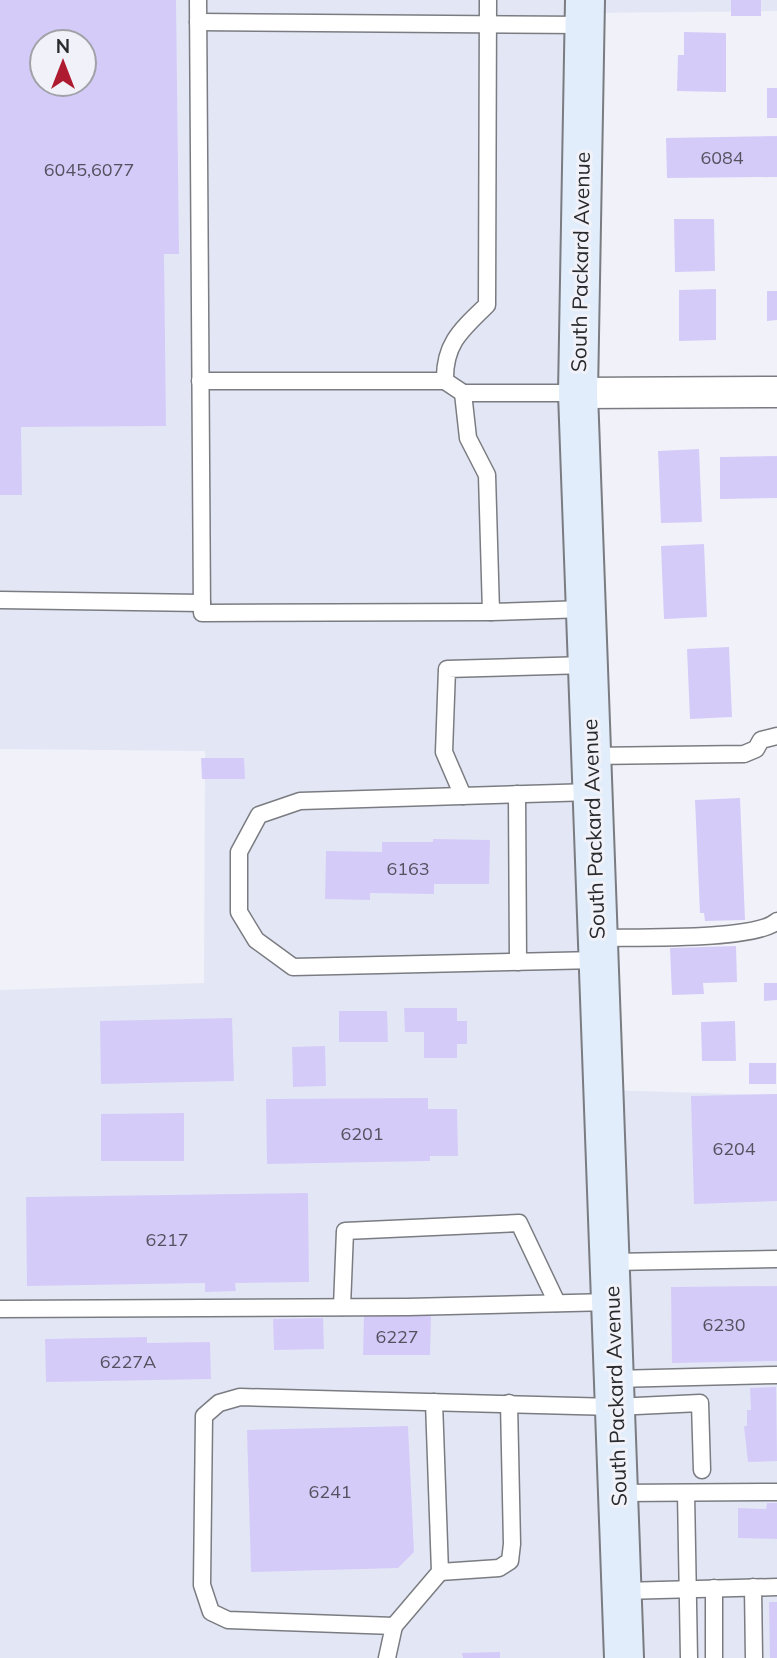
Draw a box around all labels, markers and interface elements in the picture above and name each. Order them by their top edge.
north arrow [28,28,98,98]
text: N [56,34,70,58]
house number: 6084 [700,146,744,169]
street label: South Packard Avenue [565,152,595,372]
house number: 6045,6077 [44,158,134,181]
street label: South Packard Avenue [576,718,610,940]
house number: 6163 [386,857,430,880]
house number: 6201 [340,1122,384,1145]
house number: 6204 [712,1137,756,1160]
house number: 6217 [145,1228,189,1251]
street label: South Packard Avenue [598,1285,632,1507]
house number: 6230 [702,1313,746,1336]
house number: 6227 [375,1325,419,1348]
house number: 6227A [100,1350,156,1373]
house number: 6241 [308,1480,352,1503]

